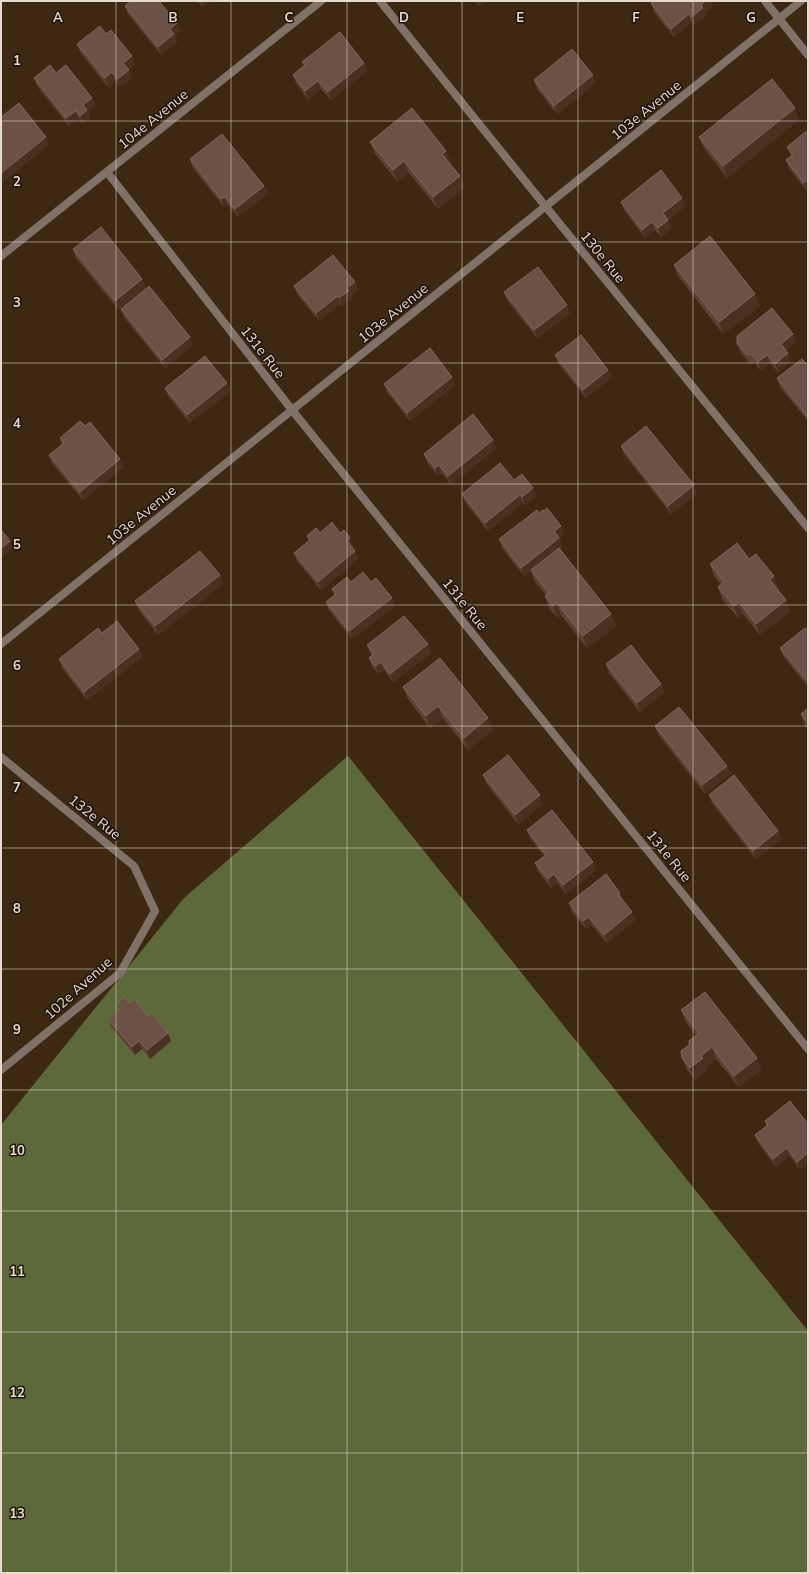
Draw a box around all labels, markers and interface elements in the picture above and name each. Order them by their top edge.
text: A [53,9,63,25]
text: B [169,9,178,25]
text: C [285,9,294,25]
text: D [399,9,409,25]
text: E [516,9,524,25]
text: F [632,9,640,25]
text: G [746,9,756,25]
text: 1 [13,52,21,68]
street label: 103e Avenue [607,76,685,144]
street label: 104e Avenue [114,85,192,153]
text: 2 [13,173,21,189]
street label: 130e Rue [577,227,629,287]
street label: 103e Avenue [354,279,432,347]
text: 3 [13,294,21,310]
street label: 131e Rue [237,322,289,382]
text: 4 [13,415,21,431]
street label: 103e Avenue [102,481,180,549]
text: 5 [13,536,21,552]
street label: 131e Rue [439,574,491,634]
text: 6 [13,657,21,673]
text: 7 [13,779,21,795]
street label: 132e Rue [65,791,125,843]
street label: 131e Rue [643,826,695,886]
text: 8 [13,900,21,916]
street label: 102e Avenue [40,953,116,1023]
text: 9 [13,1021,21,1037]
text: 10 [9,1142,25,1158]
text: 11 [9,1263,25,1279]
text: 12 [9,1384,25,1400]
text: 13 [9,1505,25,1521]

